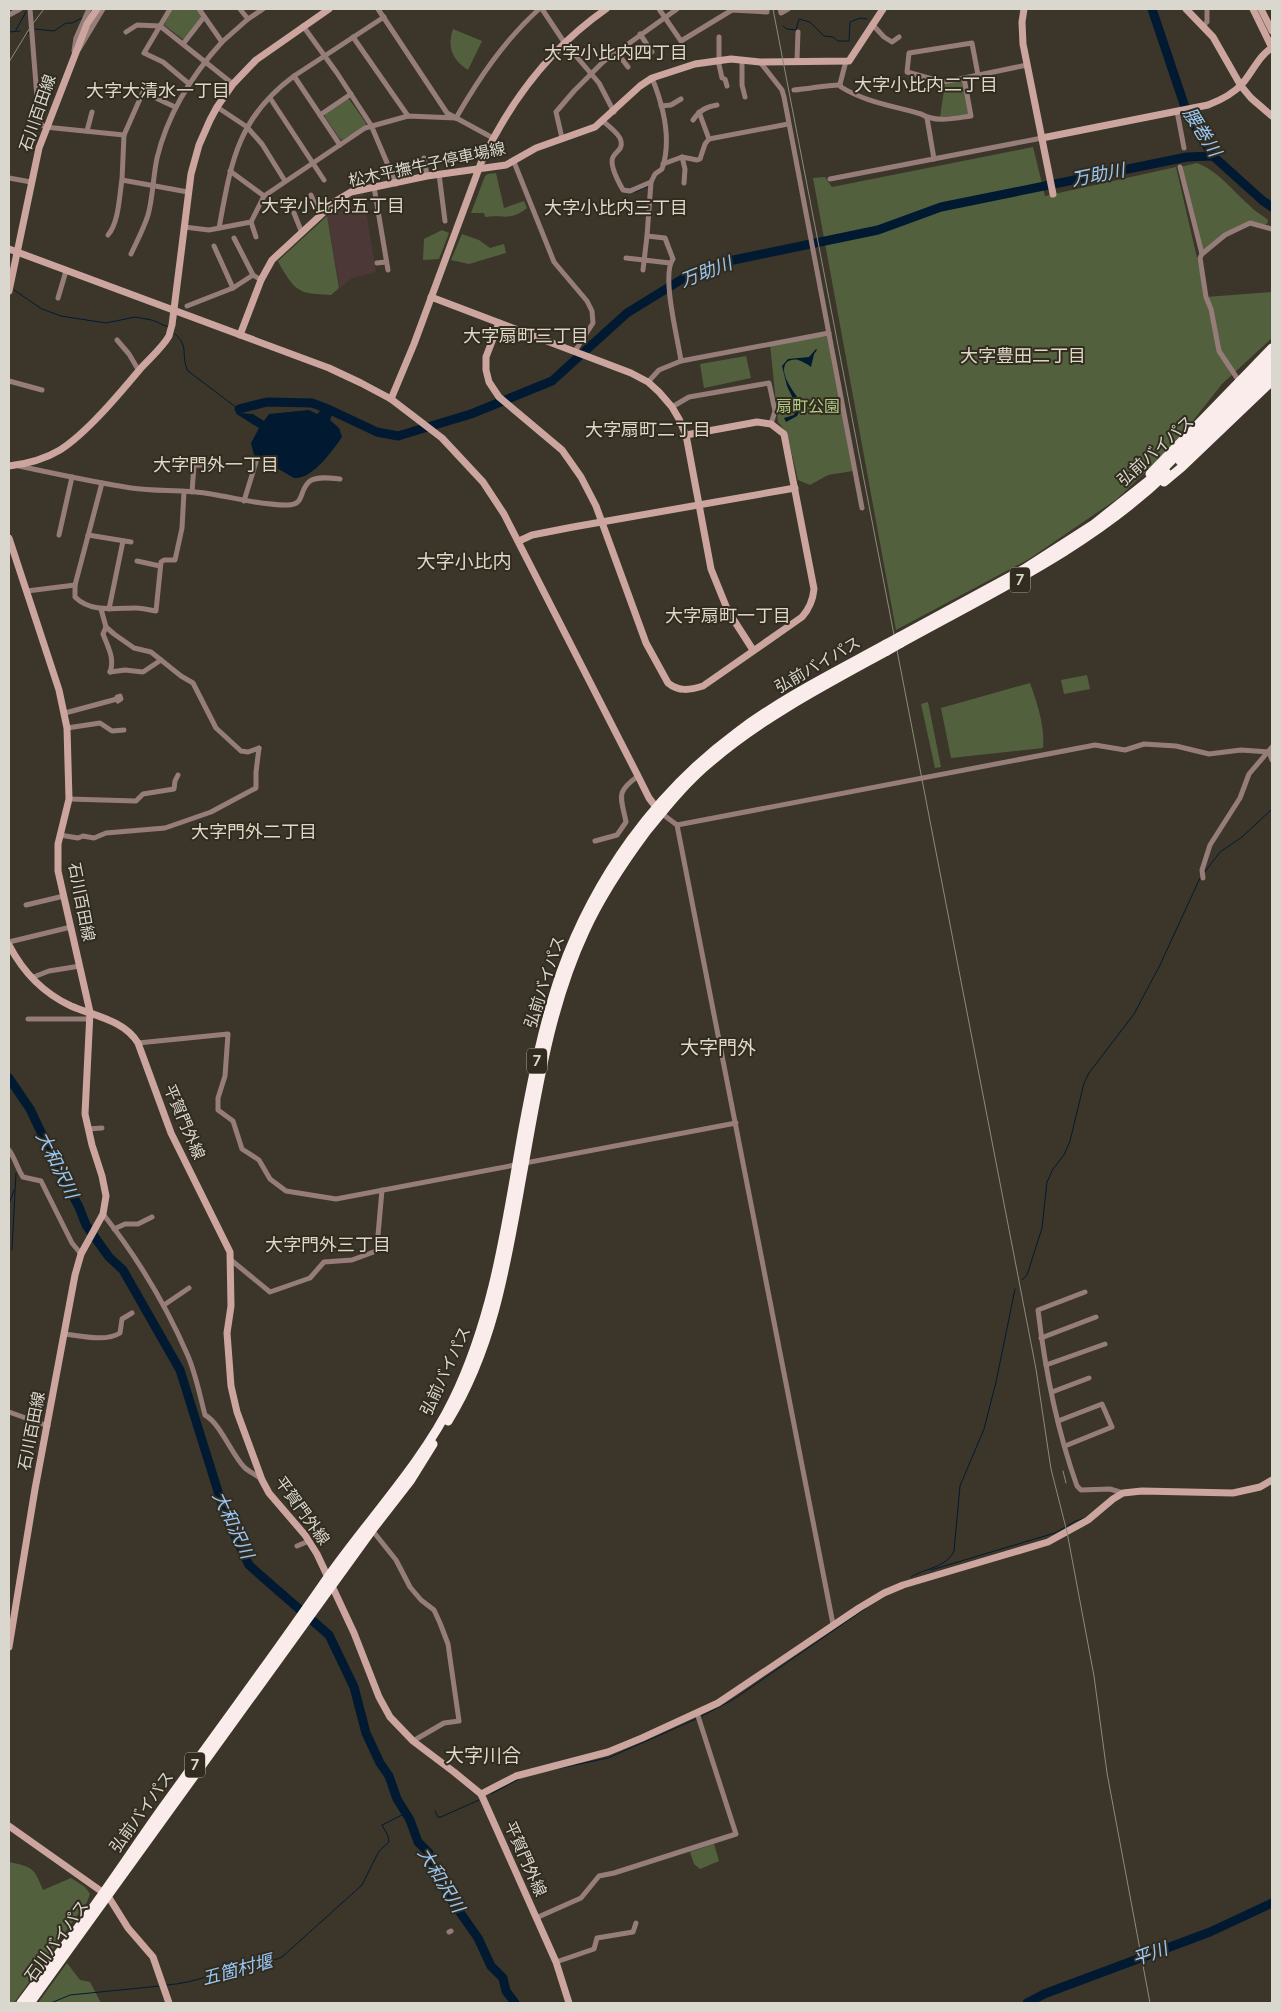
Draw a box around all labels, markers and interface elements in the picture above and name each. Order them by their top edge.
district label: 大字小比内四丁目 [544,41,688,65]
street label: 石川百田線 [15,72,61,154]
district label: 大字小比内二丁目 [854,73,998,97]
district label: 大字大清水一丁目 [86,79,230,103]
water label: 腰巻川 [1178,103,1228,163]
street label: 松木平撫牛子停車場線 [346,138,508,192]
water label: 万助川 [1069,158,1129,192]
district label: 大字小比内五丁目 [261,194,405,218]
district label: 大字小比内三丁目 [544,196,688,220]
water label: 万助川 [676,250,737,293]
district label: 大字扇町三丁目 [463,324,589,348]
district label: 大字豊田二丁目 [960,344,1086,368]
park label: 扇町公園 [776,396,840,418]
street label: 弘前バイパス [1113,411,1199,491]
district label: 大字扇町二丁目 [585,418,711,442]
district label: 大字門外一丁目 [153,453,279,477]
district label: 大字小比内 [416,549,512,575]
road number: 7 [1010,568,1030,592]
district label: 大字扇町一丁目 [665,604,791,628]
street label: 弘前バイパス [771,632,865,698]
district label: 大字門外二丁目 [191,820,317,844]
street label: 石川百田線 [63,861,99,943]
street label: 弘前バイパス [520,933,570,1031]
district label: 大字門外 [680,1035,756,1061]
road number: 7 [527,1048,547,1074]
street label: 平賀門外線 [158,1081,210,1163]
water label: 大和沢川 [30,1127,84,1204]
district label: 大字門外三丁目 [265,1233,391,1257]
street label: 弘前バイパス [416,1323,476,1419]
street label: 石川百田線 [14,1390,50,1472]
street label: 平賀門外線 [270,1472,334,1550]
water label: 大和沢川 [207,1487,260,1565]
district label: 大字川合 [445,1743,521,1769]
road number: 7 [185,1752,205,1778]
street label: 弘前バイパス [105,1767,179,1857]
street label: 平賀門外線 [499,1818,551,1900]
water label: 大和沢川 [412,1843,471,1919]
street label: 石川バイパス [20,1896,94,1986]
water label: 平川 [1129,1936,1173,1971]
water label: 五箇村堰 [199,1948,278,1991]

